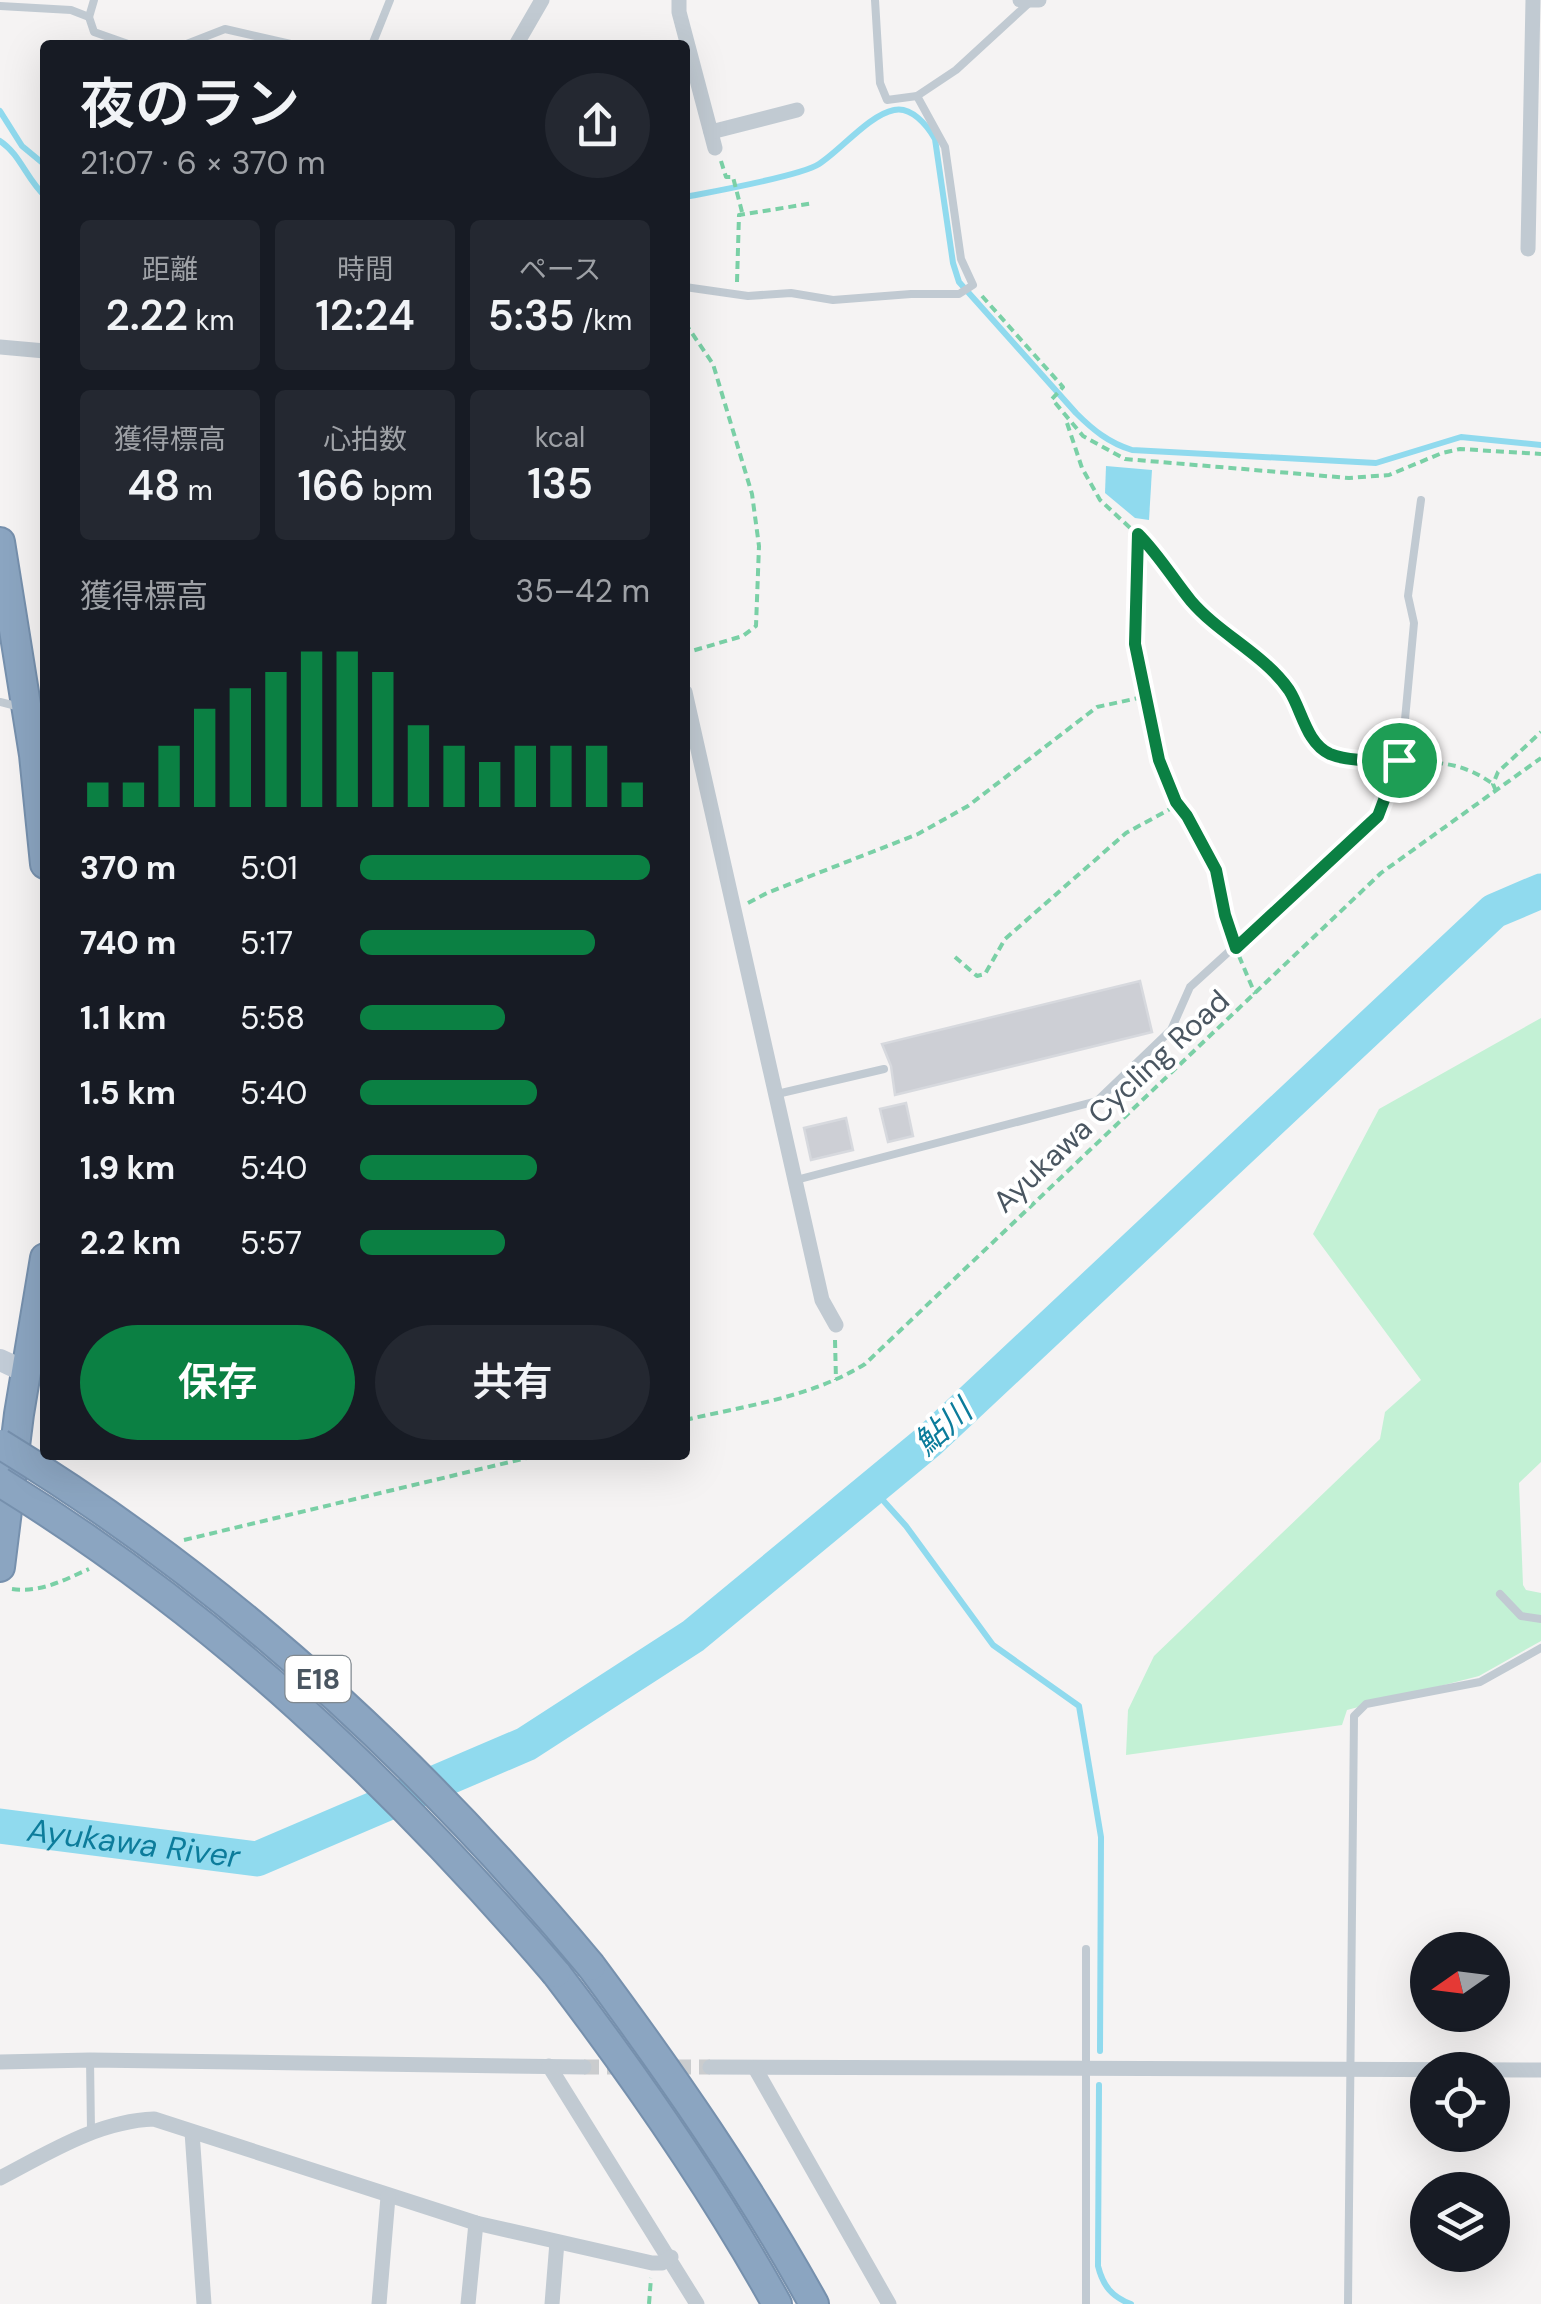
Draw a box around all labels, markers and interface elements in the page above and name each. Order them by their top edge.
text: 夜のラン [80,68,300,140]
button: share [545,73,650,178]
text: 21:07 · 6 × 370 m [80,142,325,184]
text: 距離 [142,251,198,288]
text: 時間 [337,251,393,288]
text: ペース [519,251,601,288]
text: 2.22 [105,288,188,343]
text: 12:24 [315,288,415,343]
text: 5:35 [488,288,575,343]
text: km [188,302,235,339]
text: /km [575,302,632,339]
text: kcal [535,419,585,456]
text: 獲得標高 [114,421,226,458]
text: 心拍数 [323,421,407,458]
text: 135 [527,456,593,511]
text: 48 [127,458,180,513]
text: 166 [297,458,365,513]
text: m [180,472,213,509]
text: bpm [365,472,433,509]
text: 35–42 m [515,570,650,612]
text: 獲得標高 [80,575,208,617]
pin [1357,718,1442,803]
icon: arrive [1372,733,1427,788]
text: 370 m [80,847,176,889]
text: 5:01 [240,847,298,889]
text: 740 m [80,922,176,964]
text: 5:17 [240,922,293,964]
street label: Ayukawa Cycling Road [985,981,1237,1221]
text: 1.1 km [80,997,166,1039]
text: 5:58 [240,997,305,1039]
text: 1.5 km [80,1072,176,1114]
text: 5:40 [240,1072,307,1114]
text: 1.9 km [80,1147,175,1189]
text: 5:40 [240,1147,307,1189]
text: 2.2 km [80,1222,181,1264]
text: 5:57 [240,1222,302,1264]
button: 保存 [80,1325,355,1440]
button: 共有 [375,1325,650,1440]
water label: 鮎川 [905,1388,983,1464]
road number: E18 [286,1656,350,1702]
water label: Ayukawa River [24,1809,244,1878]
north arrow [1410,1932,1510,2032]
map controls [1410,1932,1510,2272]
button: locate [1410,2052,1510,2152]
button: layers [1410,2172,1510,2272]

